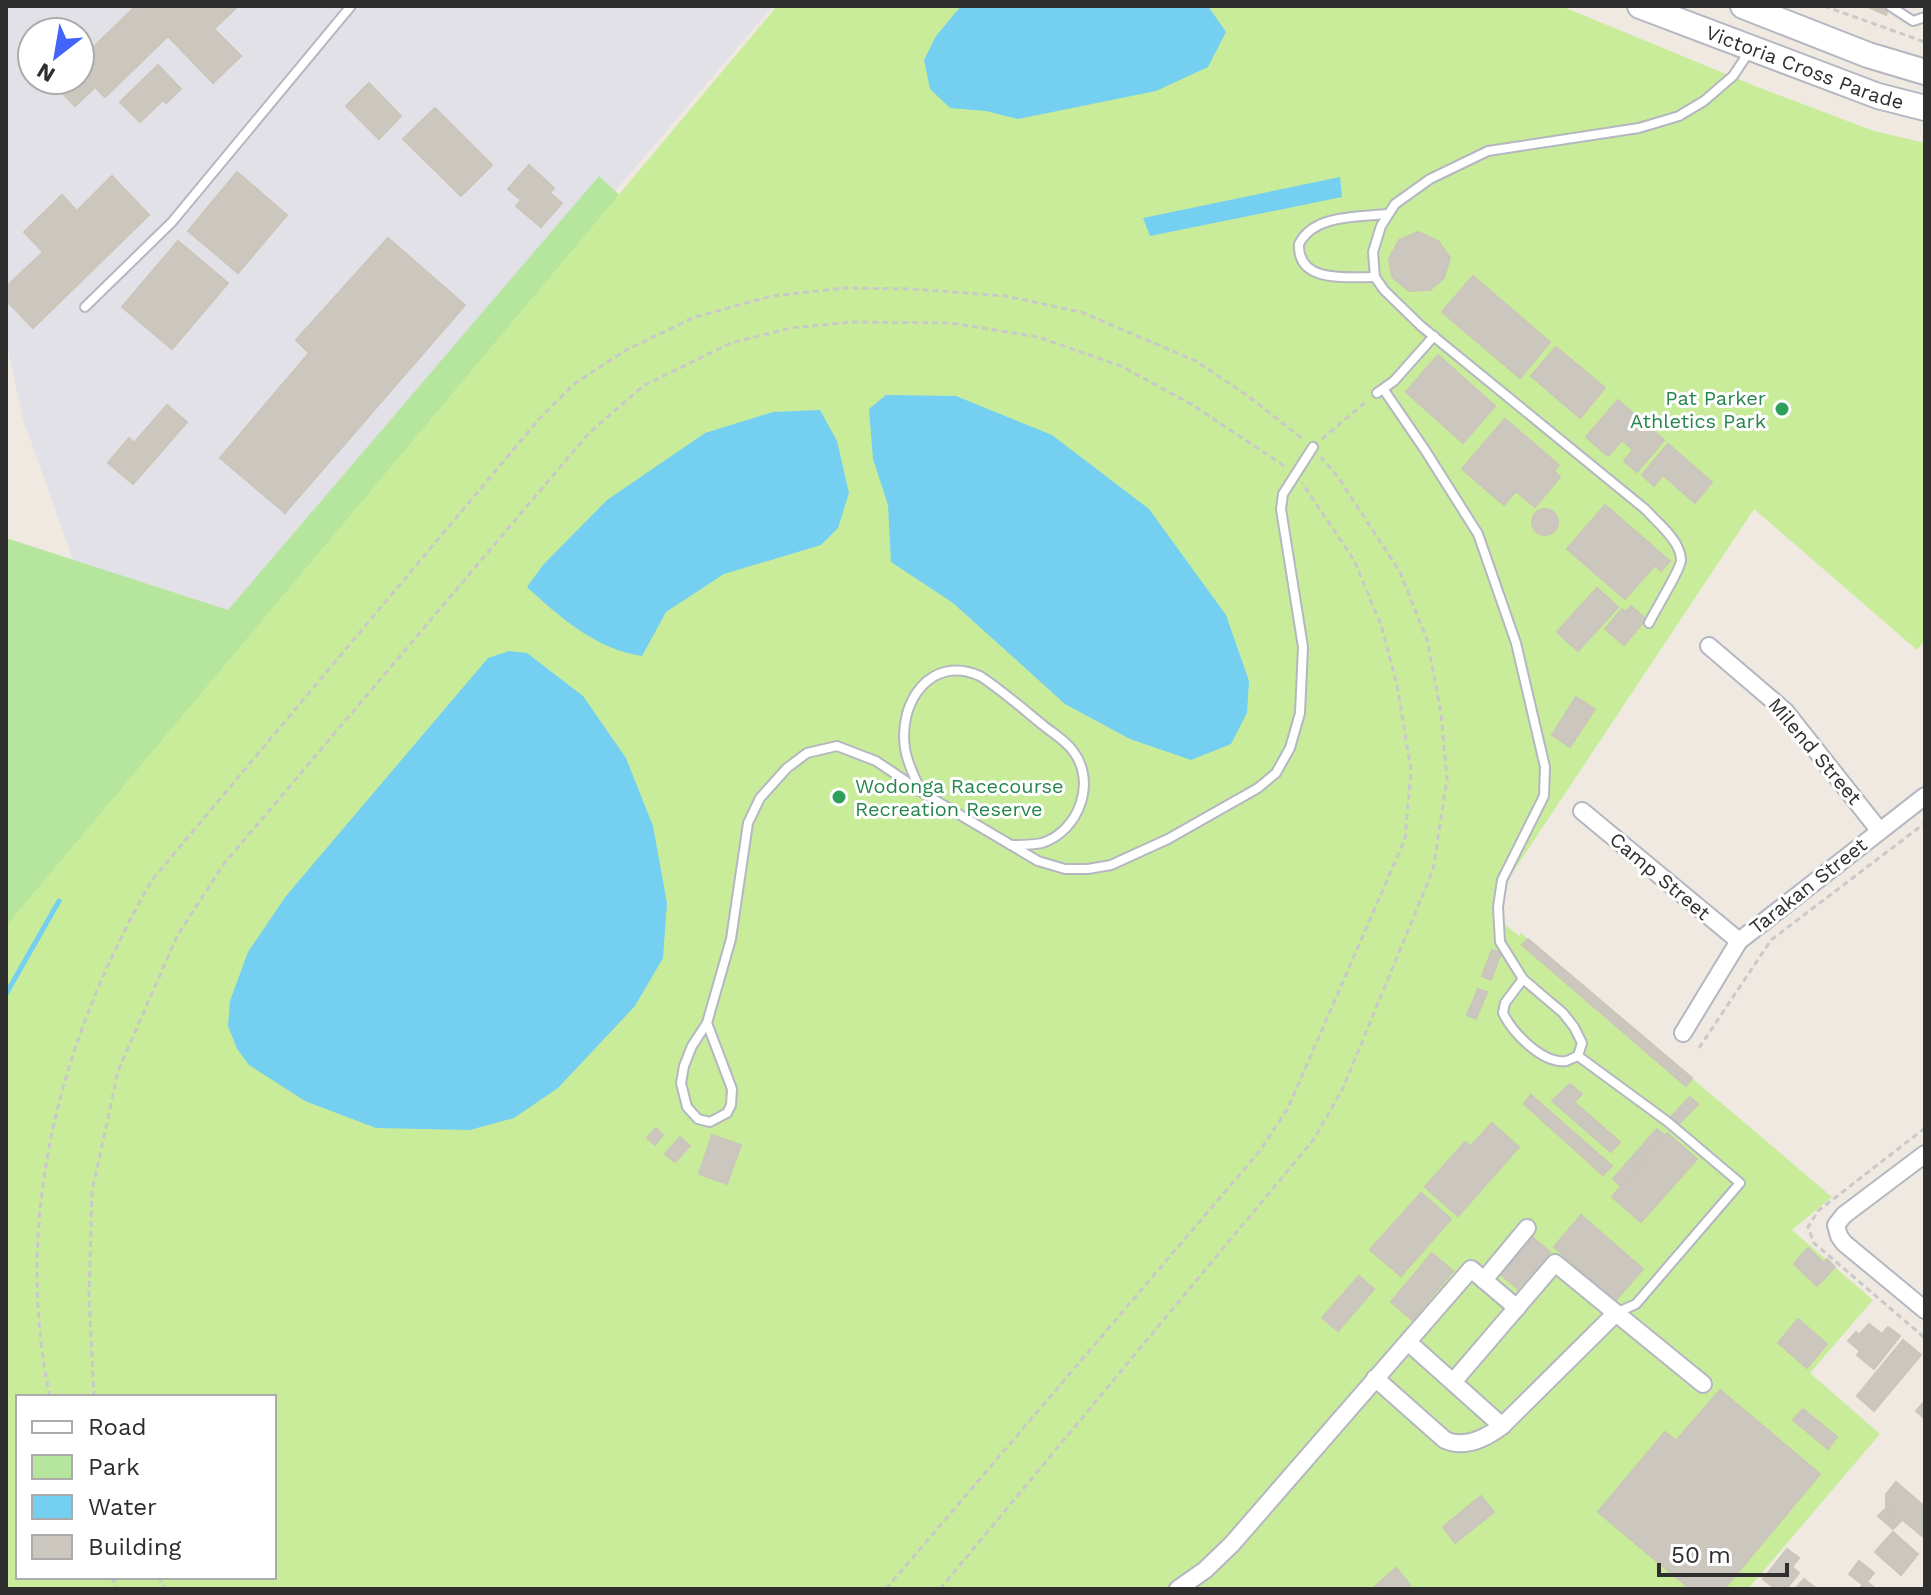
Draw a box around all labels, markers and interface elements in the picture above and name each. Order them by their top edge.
north arrow [16,16,96,96]
street label: Victoria Cross Parade [1702,20,1906,114]
text: N [33,58,59,88]
place label: Pat Parker Athletics Park [1630,386,1766,433]
marker: Pat Parker Athletics Park [1773,400,1791,418]
street label: Milend Street [1763,693,1867,810]
place label: Wodonga Racecourse Recreation Reserve [855,774,1064,821]
marker: Wodonga Racecourse Recreation Reserve [830,788,848,806]
street label: Camp Street [1605,827,1716,925]
street label: Tarakan Street [1744,832,1872,939]
legend [16,1395,276,1579]
text: Road [88,1413,147,1441]
text: Park [88,1453,140,1481]
text: Water [88,1493,157,1521]
scale bar [1659,1527,1787,1577]
text: Building [88,1533,181,1561]
text: 50 m [1671,1541,1731,1569]

